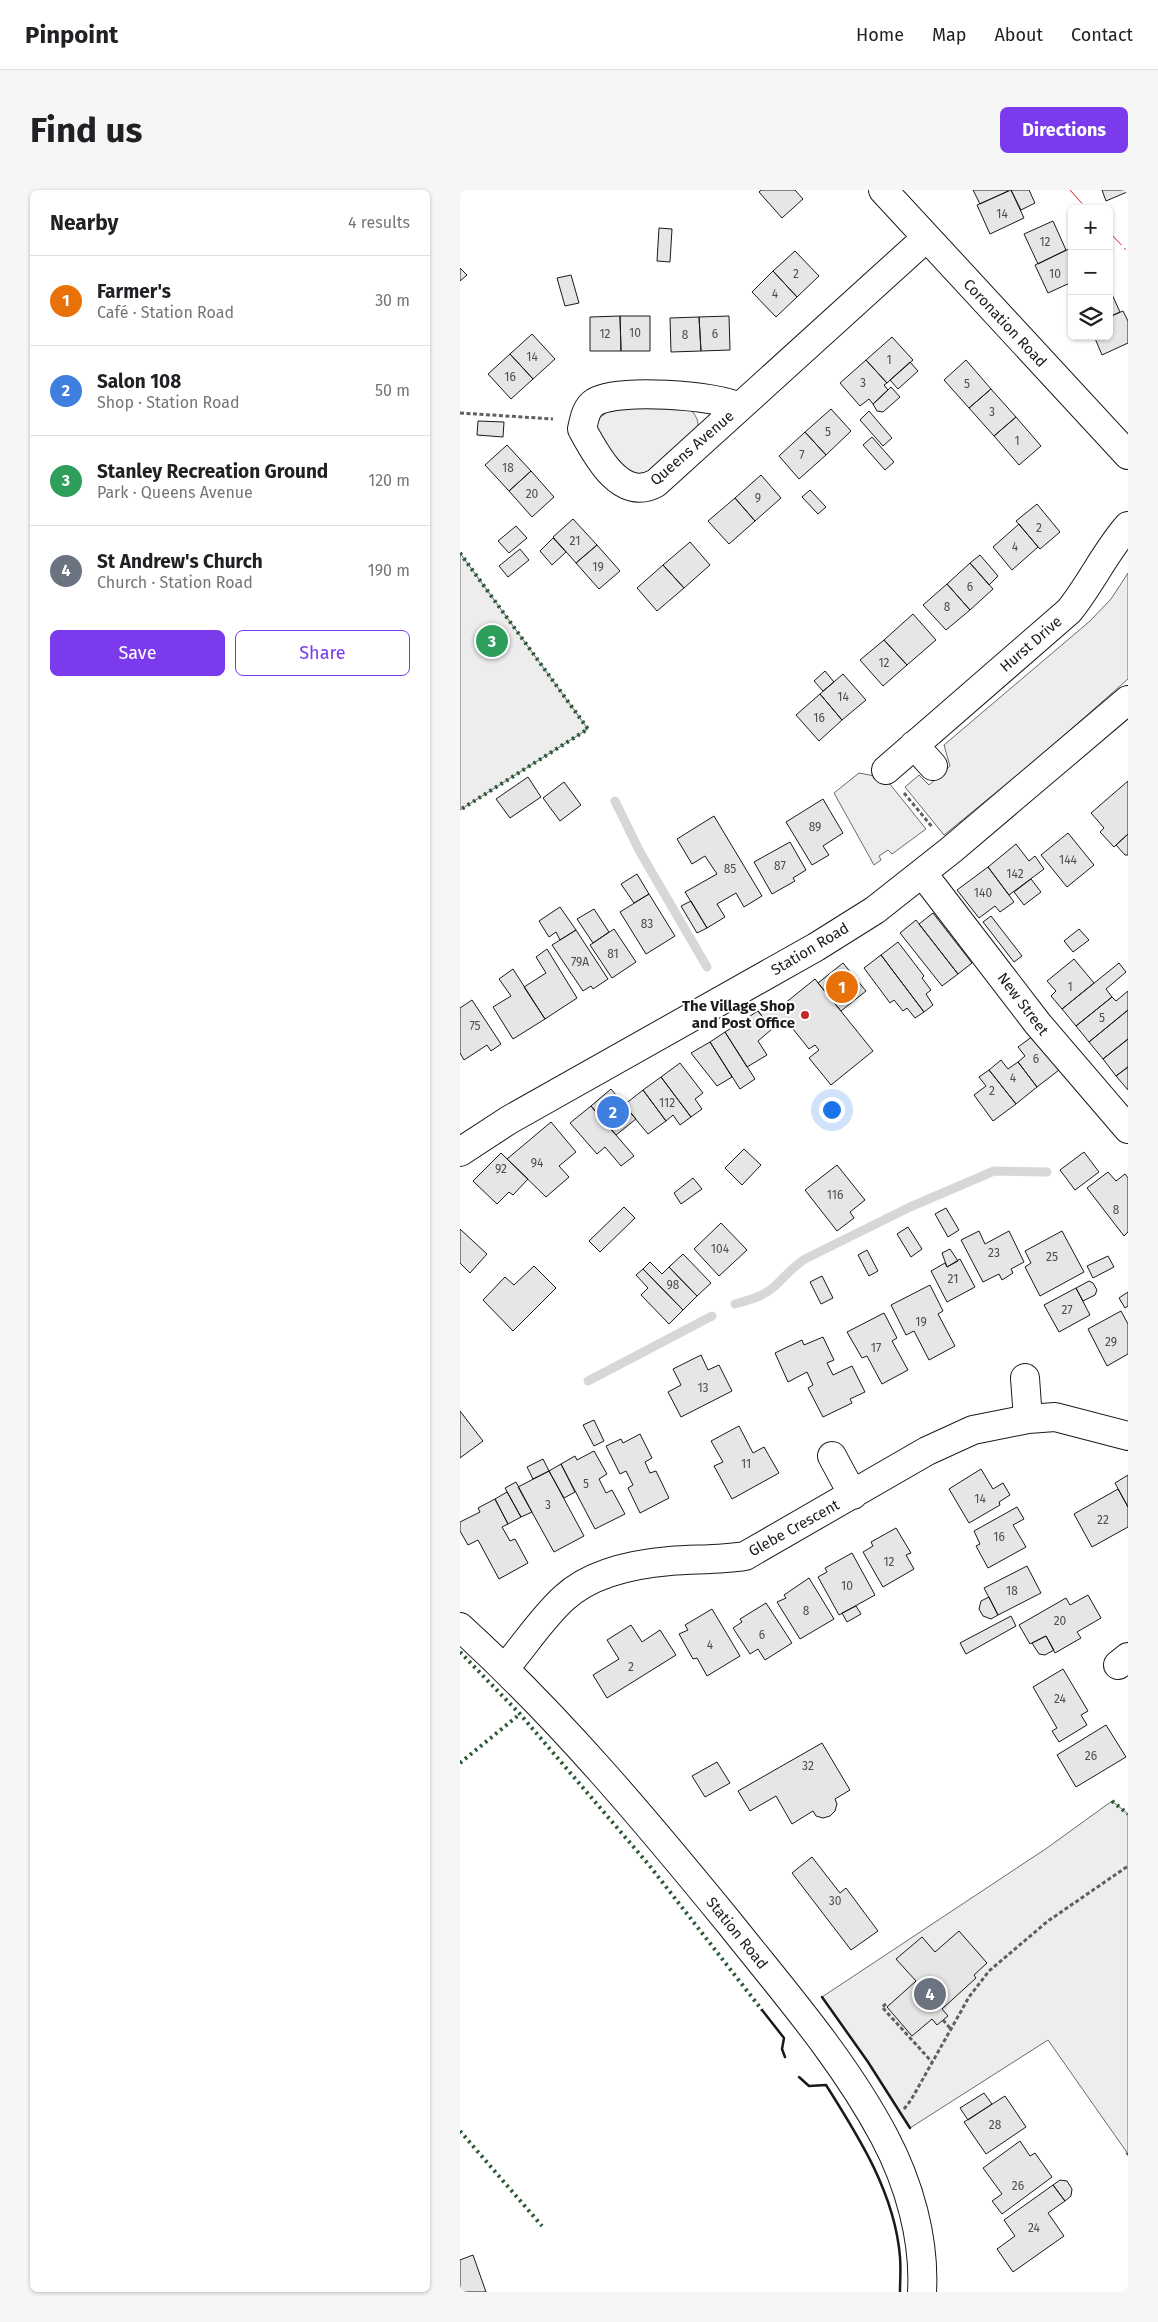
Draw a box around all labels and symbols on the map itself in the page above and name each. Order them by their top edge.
house number: 14 [996,207,1008,221]
house number: 12 [1039,235,1051,249]
house number: 2 [793,267,799,281]
house number: 10 [1049,267,1061,281]
street label: Coronation Road [960,275,1050,371]
house number: 4 [772,287,779,301]
house number: 10 [629,326,641,340]
house number: 12 [599,327,611,341]
house number: 6 [712,327,718,341]
house number: 8 [682,328,689,342]
house number: 14 [526,350,538,364]
house number: 1 [886,353,892,367]
house number: 16 [504,370,516,384]
house number: 3 [860,376,866,390]
house number: 5 [964,377,970,391]
house number: 3 [989,405,995,419]
street label: Queens Avenue [646,407,738,489]
house number: 5 [825,425,831,439]
house number: 1 [1014,434,1020,448]
house number: 7 [799,448,805,462]
house number: 18 [502,461,514,475]
house number: 20 [526,487,539,501]
house number: 9 [755,491,761,505]
house number: 2 [1036,521,1042,535]
house number: 21 [570,534,580,548]
house number: 4 [1012,540,1019,554]
house number: 19 [592,560,604,574]
house number: 6 [967,580,973,594]
house number: 8 [944,600,951,614]
street label: Hurst Drive [996,612,1066,676]
pin: 3 [476,622,508,660]
house number: 12 [878,656,890,670]
house number: 14 [837,690,849,704]
house number: 16 [813,711,825,725]
house number: 89 [809,820,821,834]
house number: 144 [1059,853,1078,867]
house number: 87 [774,859,786,873]
house number: 85 [724,862,736,876]
house number: 142 [1006,867,1024,881]
house number: 140 [974,886,992,900]
house number: 83 [641,917,653,931]
street label: Station Road [768,919,852,979]
house number: 81 [607,947,619,961]
house number: 79A [571,955,589,969]
pin: 1 [826,968,858,1006]
street label: New Street [994,969,1053,1039]
house number: 1 [1067,980,1073,994]
place label: The Village Shop and Post Office [682,997,795,1032]
marker: The Village Shop and Post Office [799,1009,811,1021]
house number: 5 [1099,1011,1105,1025]
house number: 75 [469,1019,481,1033]
house number: 6 [1033,1052,1039,1066]
house number: 4 [1010,1071,1017,1085]
house number: 2 [989,1084,995,1098]
pin: 2 [597,1093,629,1131]
house number: 112 [659,1096,675,1110]
your location [819,1097,845,1123]
house number: 94 [531,1156,544,1170]
house number: 92 [495,1162,507,1176]
house number: 116 [827,1188,843,1202]
house number: 8 [1113,1203,1120,1217]
house number: 104 [711,1242,730,1256]
house number: 23 [988,1246,1000,1260]
house number: 25 [1046,1250,1058,1264]
house number: 21 [948,1272,958,1286]
house number: 98 [667,1278,680,1292]
house number: 27 [1061,1303,1073,1317]
house number: 19 [915,1315,927,1329]
house number: 29 [1105,1335,1117,1349]
house number: 17 [871,1341,881,1355]
house number: 13 [697,1381,709,1395]
house number: 11 [741,1457,751,1471]
house number: 5 [583,1477,589,1491]
house number: 14 [974,1492,986,1506]
street label: Glebe Crescent [745,1495,843,1560]
house number: 3 [545,1498,551,1512]
house number: 22 [1097,1513,1109,1527]
house number: 16 [993,1530,1005,1544]
house number: 12 [883,1555,895,1569]
house number: 10 [841,1579,853,1593]
house number: 18 [1006,1584,1018,1598]
house number: 8 [803,1604,810,1618]
house number: 20 [1054,1614,1067,1628]
house number: 6 [759,1628,765,1642]
house number: 4 [707,1638,714,1652]
house number: 2 [628,1660,634,1674]
house number: 24 [1054,1692,1067,1706]
house number: 26 [1085,1749,1097,1763]
house number: 32 [802,1759,814,1773]
street label: Station Road [703,1893,771,1973]
house number: 30 [829,1894,842,1908]
pin: 4 [914,1975,946,2013]
house number: 28 [989,2118,1002,2132]
house number: 26 [1012,2179,1024,2193]
house number: 24 [1028,2221,1041,2235]

